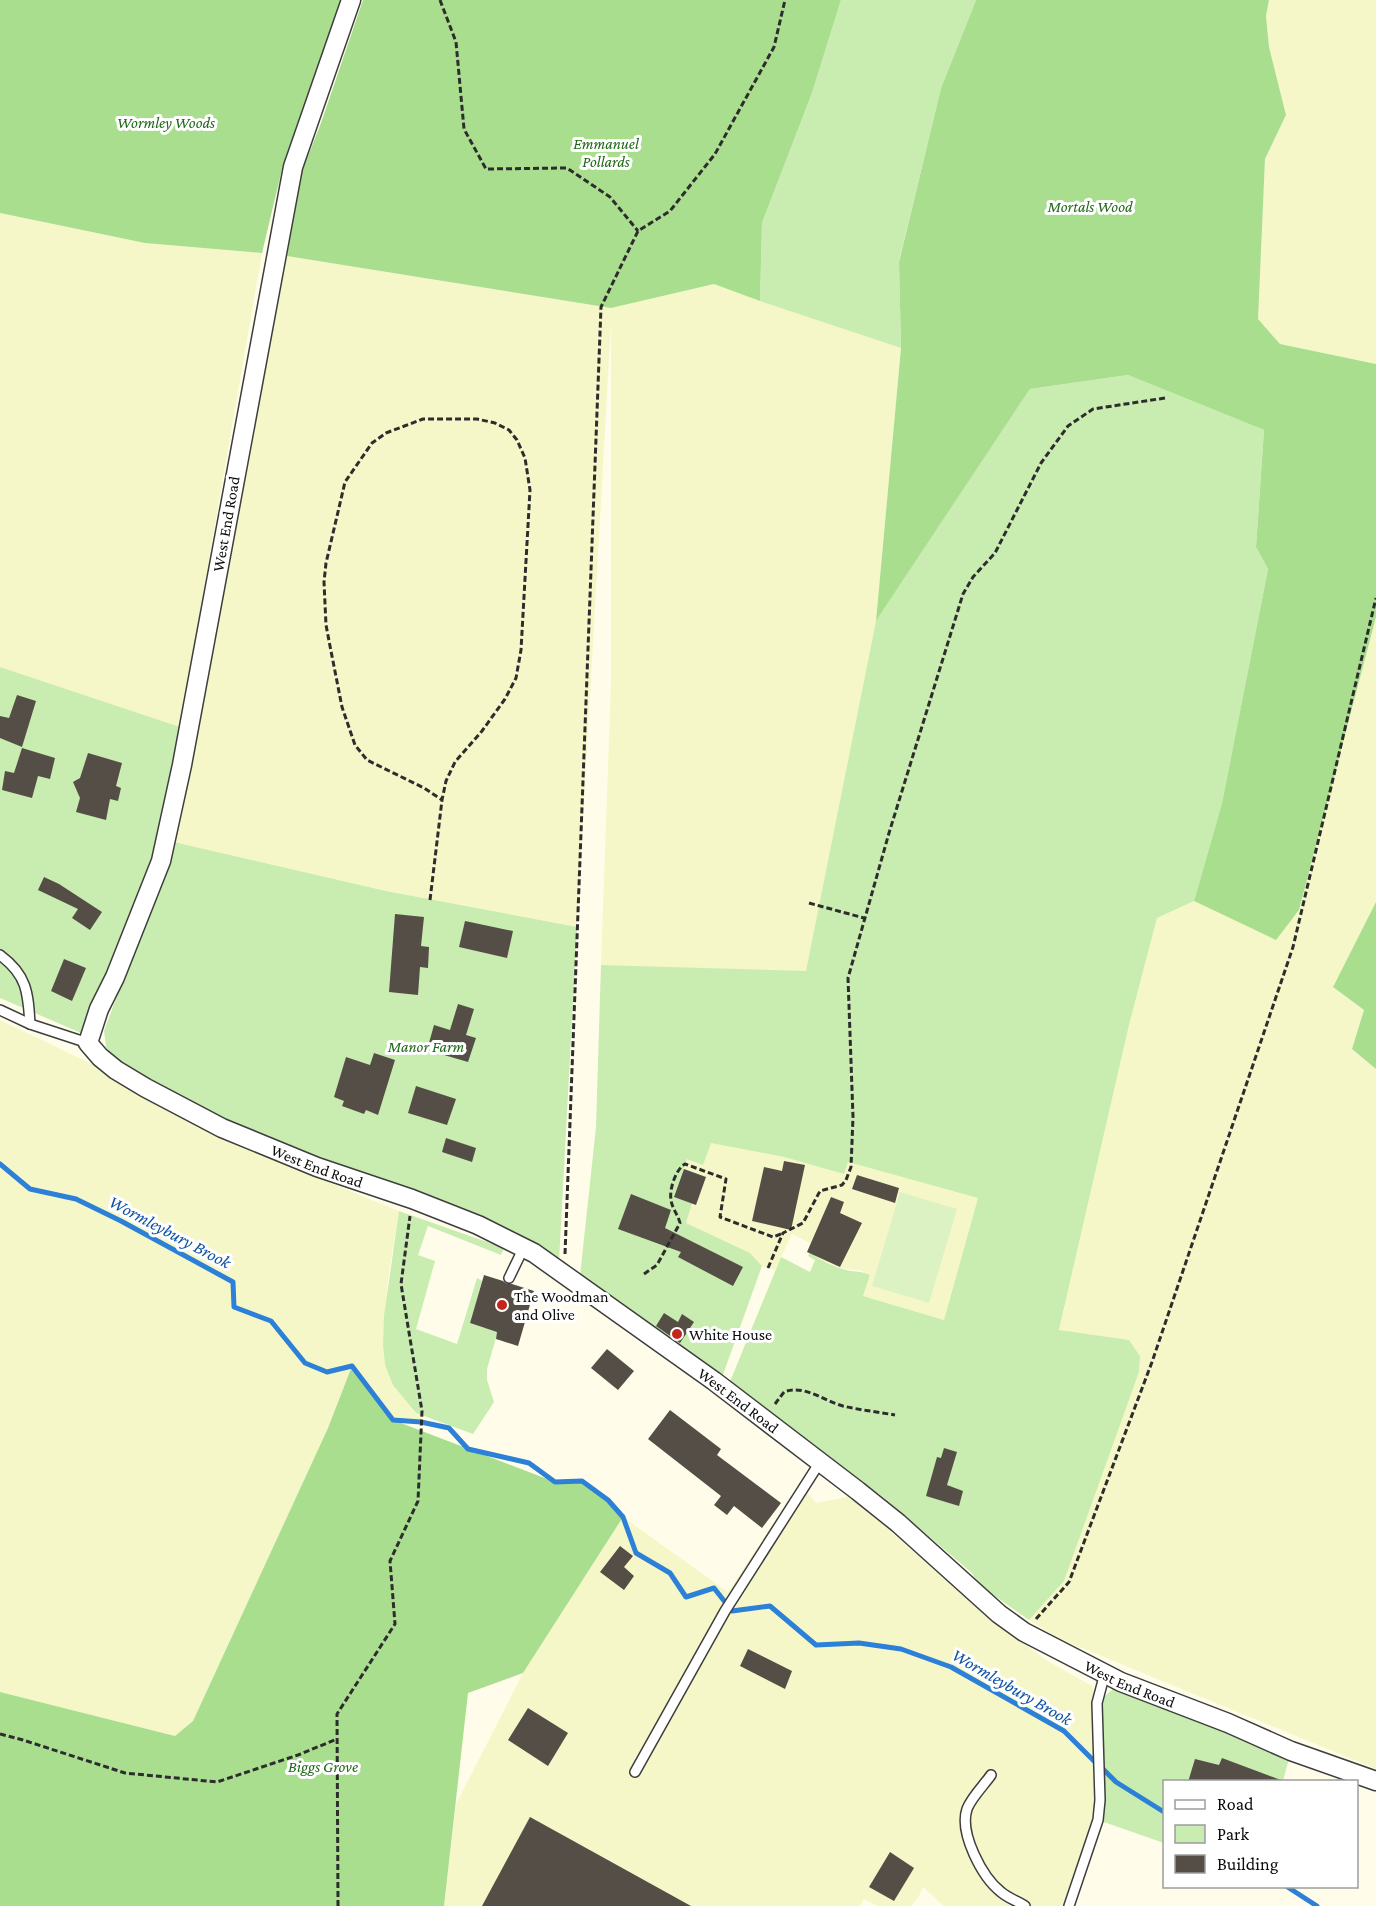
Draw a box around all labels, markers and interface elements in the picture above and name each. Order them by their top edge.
park label: Wormley Woods [117,114,215,132]
park label: Emmanuel Pollards [573,135,640,170]
park label: Mortals Wood [1047,198,1133,215]
street label: West End Road [209,474,243,573]
park label: Manor Farm [387,1038,465,1055]
street label: West End Road [269,1141,366,1191]
water label: Wormleybury Brook [106,1191,235,1273]
place label: The Woodman and Olive [514,1288,609,1323]
marker: The Woodman and Olive [495,1298,509,1312]
place label: White House [689,1326,772,1343]
marker: White House [670,1327,684,1341]
street label: West End Road [695,1364,783,1436]
water label: Wormleybury Brook [948,1645,1077,1730]
street label: West End Road [1082,1656,1178,1711]
park label: Biggs Grove [288,1758,358,1776]
legend [1163,1780,1358,1888]
text: Road [1217,1794,1254,1814]
text: Park [1217,1824,1249,1844]
text: Building [1217,1854,1279,1874]

